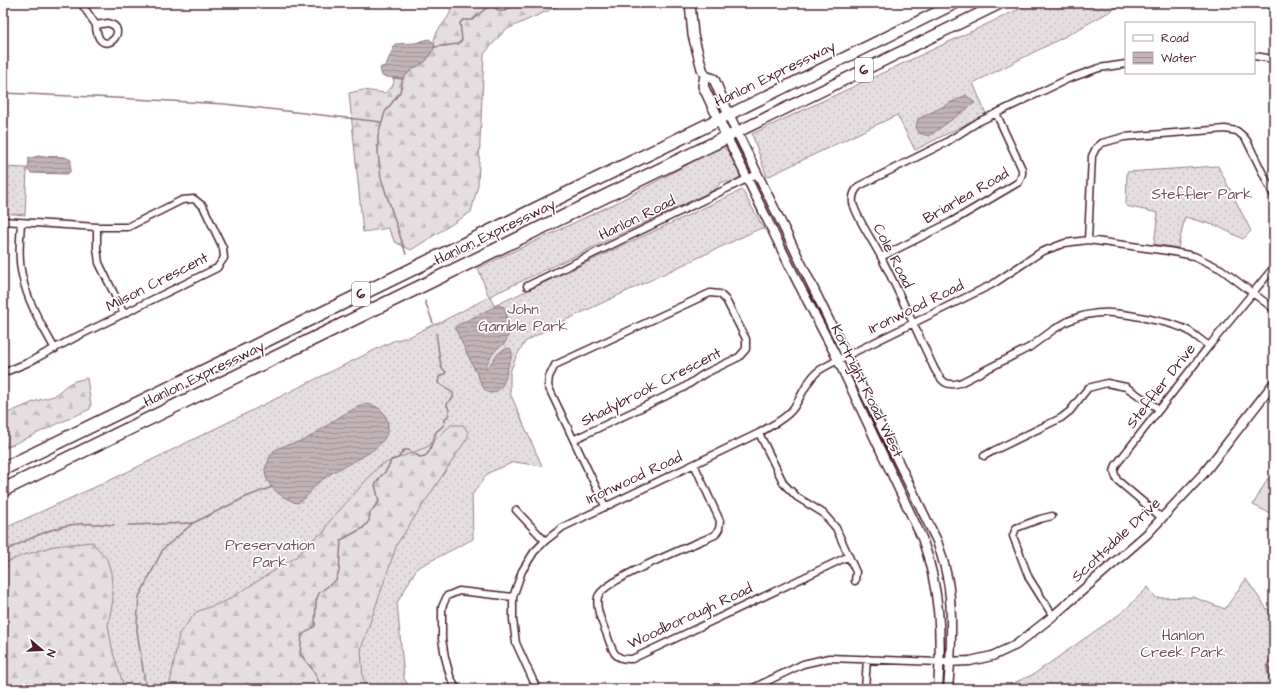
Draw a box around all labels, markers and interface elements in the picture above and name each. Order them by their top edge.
legend [1125,22,1255,74]
text: Road [1161,30,1189,47]
street label: Hanlon Expressway [711,36,839,113]
text: Water [1161,50,1197,67]
road number: 6 [855,58,873,82]
street label: Briarlea Road [919,163,1013,229]
park label: Steffler Park [1151,184,1253,205]
street label: Hanlon Road [595,190,679,246]
street label: Hanlon Expressway [431,194,559,271]
street label: Cole Road [868,220,918,292]
street label: Milson Crescent [102,247,212,317]
street label: Ironwood Road [865,275,967,339]
road number: 6 [352,282,370,306]
park label: John Gamble Park [478,299,568,337]
street label: Kortright Road West [825,321,908,462]
street label: Hanlon Expressway [140,336,268,413]
street label: Steffler Drive [1121,339,1201,433]
street label: Shadybrook Crescent [577,342,725,432]
street label: Ironwood Road [583,446,686,509]
street label: Scottsdale Drive [1067,493,1165,587]
park label: Preservation Park [225,535,315,573]
street label: Woodborough Road [624,578,757,655]
park label: Hanlon Creek Park [1140,625,1226,663]
north arrow [22,630,62,670]
text: N [43,647,59,659]

